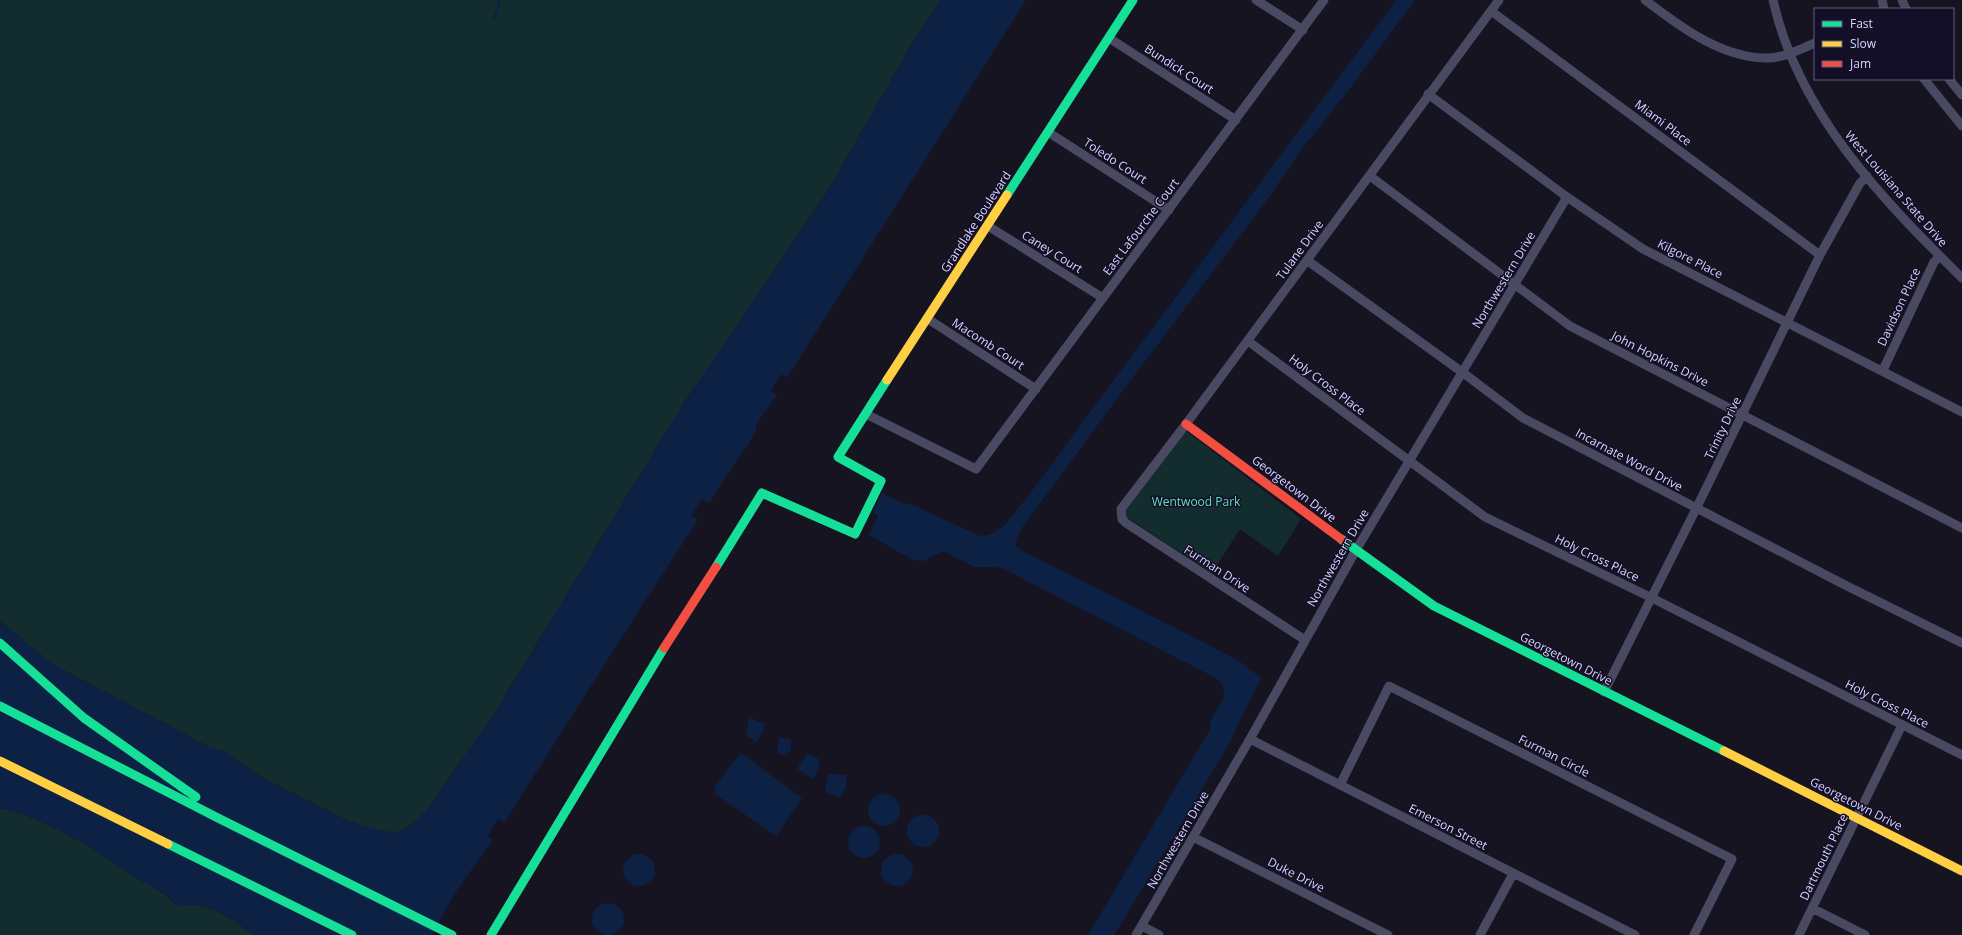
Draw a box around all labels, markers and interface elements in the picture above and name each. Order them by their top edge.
legend [1814,8,1954,80]
text: Fast [1850,15,1873,32]
text: Slow [1850,35,1877,52]
street label: Bundick Court [1141,40,1217,97]
text: Jam [1849,55,1871,72]
street label: Miami Place [1631,96,1695,150]
street label: West Louisiana State Drive [1841,127,1952,250]
street label: Toledo Court [1080,134,1150,187]
street label: Grandlake Boulevard [936,168,1015,276]
street label: East Lafourche Court [1099,175,1183,279]
street label: Tulane Drive [1272,216,1327,283]
street label: Caney Court [1019,226,1086,277]
street label: Northwestern Drive [1468,228,1539,331]
street label: Kilgore Place [1655,235,1726,282]
street label: Davidson Place [1873,265,1924,349]
street label: Macomb Court [949,314,1028,373]
street label: John Hopkins Drive [1608,326,1712,390]
street label: Holy Cross Place [1285,350,1369,419]
street label: Trinity Drive [1700,393,1745,462]
street label: Incarnate Word Drive [1573,424,1686,495]
street label: Georgetown Drive [1249,451,1340,526]
park label: Wentwood Park [1152,493,1241,510]
street label: Northwestern Drive [1303,506,1373,610]
street label: Holy Cross Place [1552,530,1642,585]
street label: Furman Drive [1181,541,1254,597]
street label: Georgetown Drive [1517,628,1616,689]
street label: Holy Cross Place [1842,675,1932,732]
street label: Furman Circle [1516,730,1593,781]
street label: Georgetown Drive [1807,773,1906,834]
street label: Northwestern Drive [1143,788,1213,892]
street label: Emerson Street [1406,799,1491,854]
street label: Dartmouth Place [1795,810,1852,903]
street label: Duke Drive [1265,853,1328,896]

